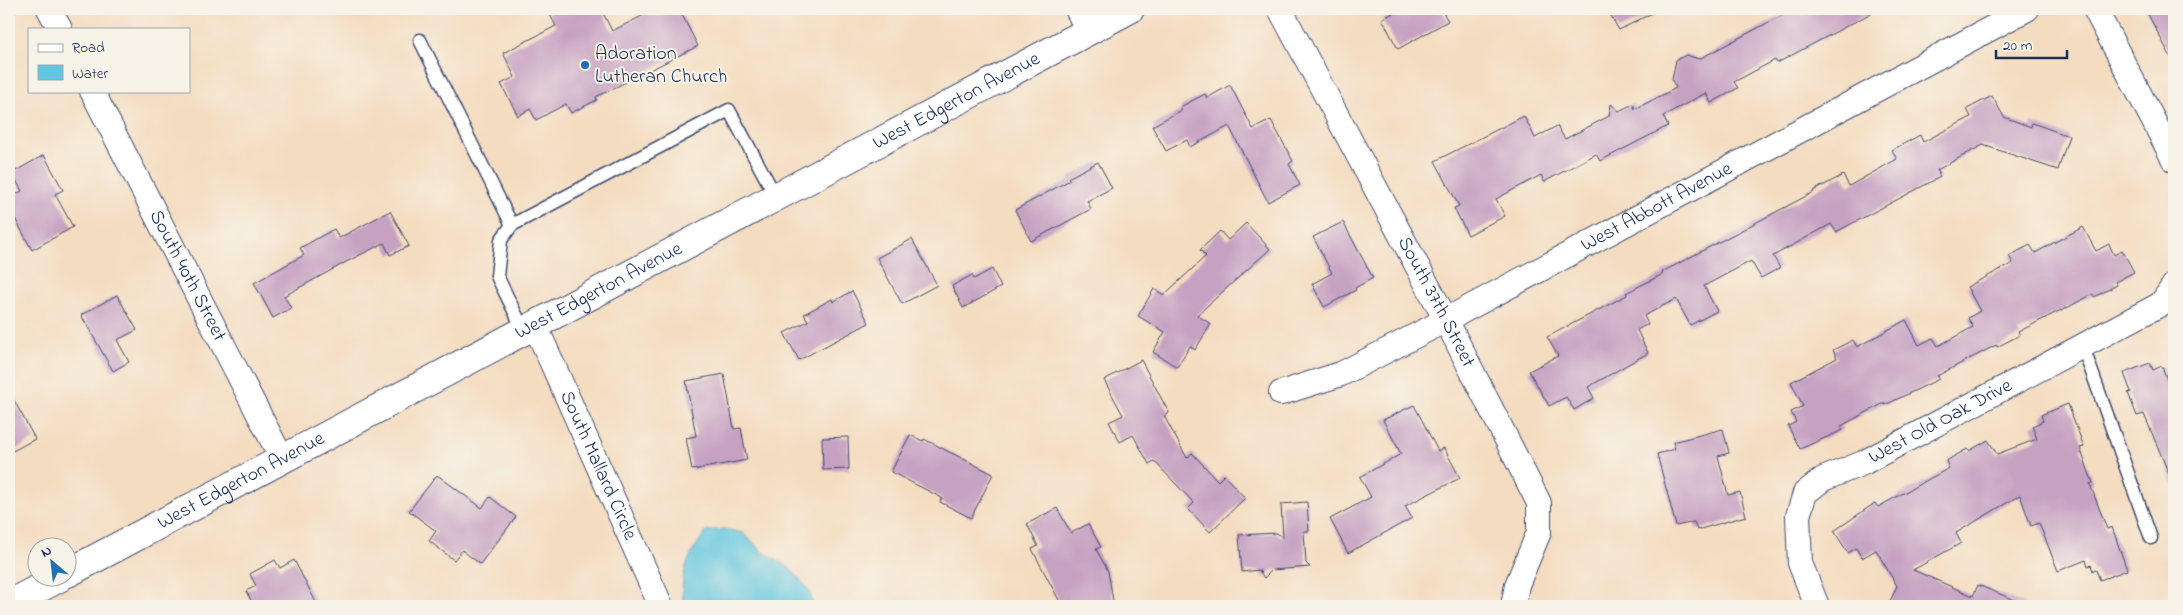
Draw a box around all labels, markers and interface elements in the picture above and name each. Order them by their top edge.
legend [28,28,190,92]
scale bar [1996,28,2067,60]
text: 20 m [2003,35,2033,57]
text: Road [72,37,105,59]
place label: Adoration Lutheran Church [595,40,727,92]
street label: West Edgerton Avenue [868,45,1045,158]
marker: Adoration Lutheran Church [579,59,591,71]
text: Water [72,63,108,85]
street label: West Abbott Avenue [1576,155,1738,260]
street label: South 40th Street [141,205,234,347]
street label: South 37th Street [1390,232,1482,373]
street label: West Edgerton Avenue [510,235,688,347]
street label: West Old Oak Drive [1864,372,2017,472]
street label: South Mallard Circle [552,386,644,545]
street label: West Edgerton Avenue [152,425,330,537]
north arrow [28,538,78,588]
text: N [37,540,56,563]

